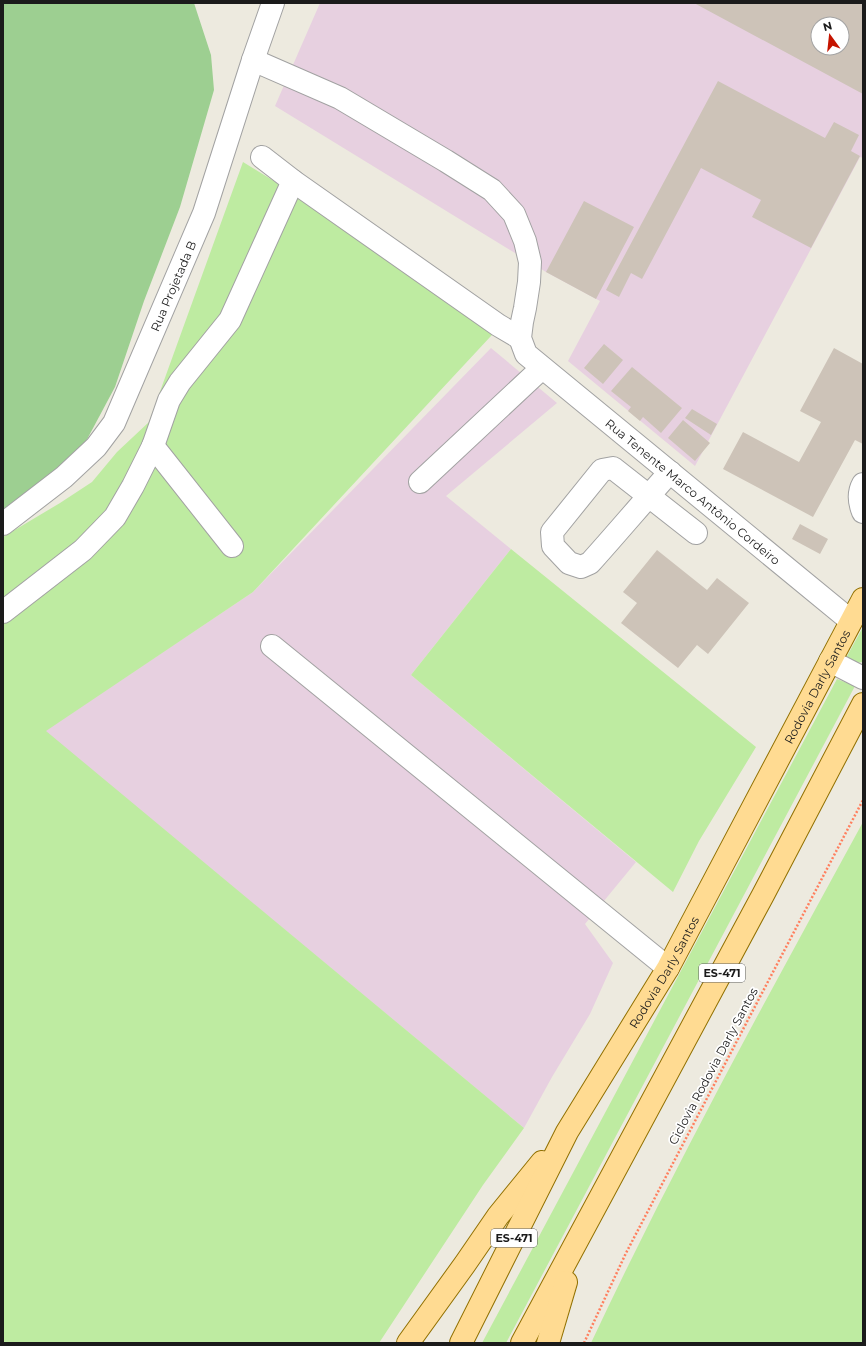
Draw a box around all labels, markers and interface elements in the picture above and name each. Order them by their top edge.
north arrow [810,16,850,56]
text: N [821,18,834,34]
street label: Rua Projetada B [147,238,199,334]
street label: Rua Tenente Marco Antônio Cordeiro [603,415,784,567]
street label: Rodovia Darly Santos [780,627,853,746]
street label: Rodovia Darly Santos [625,913,702,1031]
road number: ES-471 [699,964,745,982]
street label: Ciclovia Rodovia Darly Santos [665,985,761,1147]
road number: ES-471 [491,1229,537,1247]

